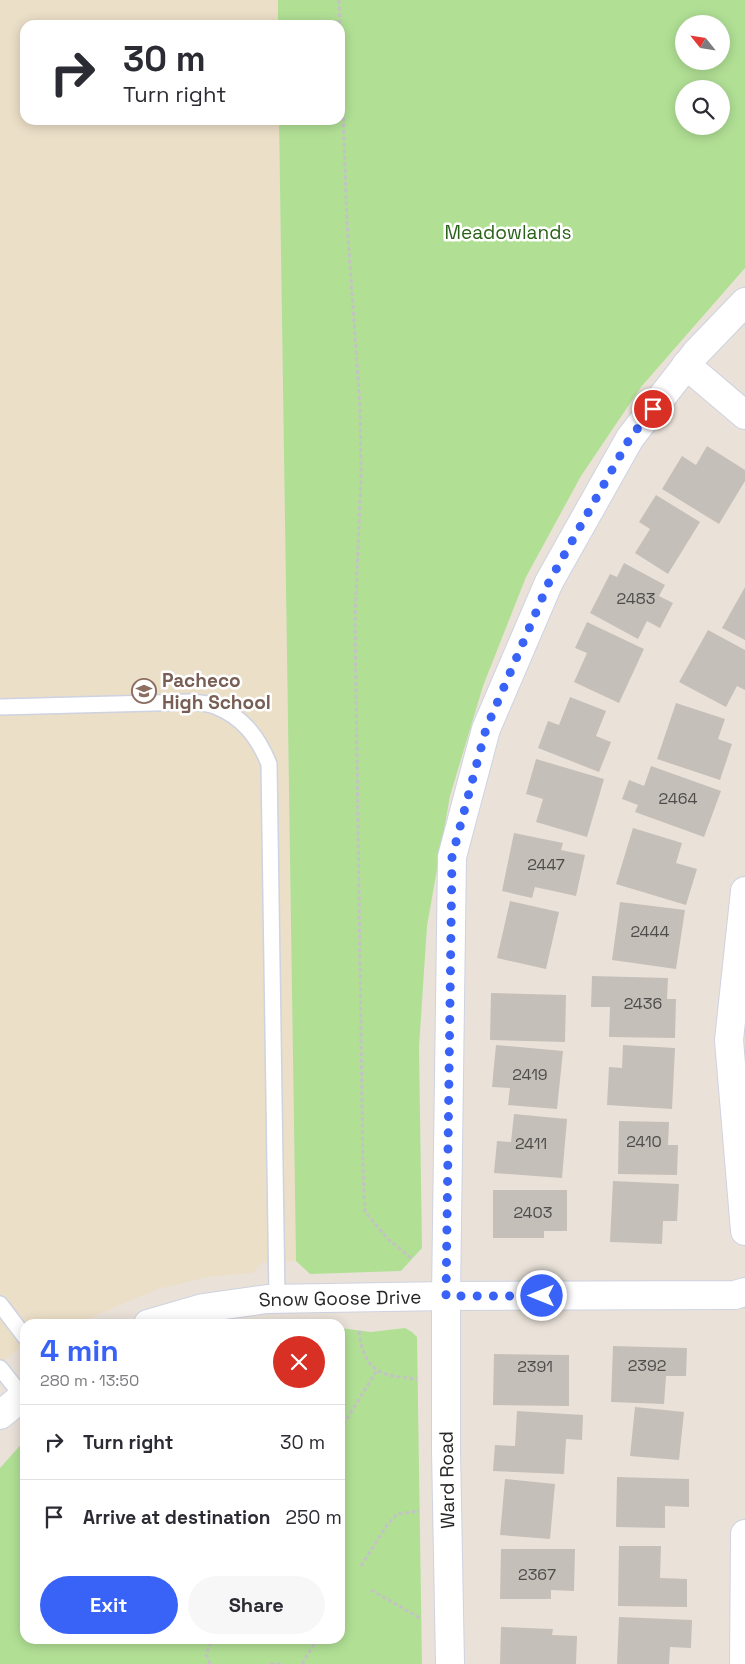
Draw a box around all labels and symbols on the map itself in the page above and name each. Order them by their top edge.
north arrow [675,15,730,70]
park label: Meadowlands [445,220,571,245]
pin [632,388,674,430]
house number: 2483 [617,588,655,609]
place label: Pacheco High School [162,668,271,715]
school or university icon: Pacheco High School [131,678,157,704]
house number: 2464 [659,788,697,809]
house number: 2447 [527,854,565,875]
house number: 2444 [630,921,670,942]
house number: 2436 [624,993,662,1014]
house number: 2419 [512,1064,548,1085]
house number: 2410 [626,1131,662,1152]
house number: 2411 [515,1133,547,1154]
house number: 2403 [513,1202,553,1223]
position arrow [515,1269,567,1321]
street label: Snow Goose Drive [257,1284,422,1313]
house number: 2392 [628,1355,666,1376]
house number: 2391 [517,1356,553,1377]
street label: Ward Road [434,1431,460,1529]
house number: 2367 [518,1564,556,1585]

